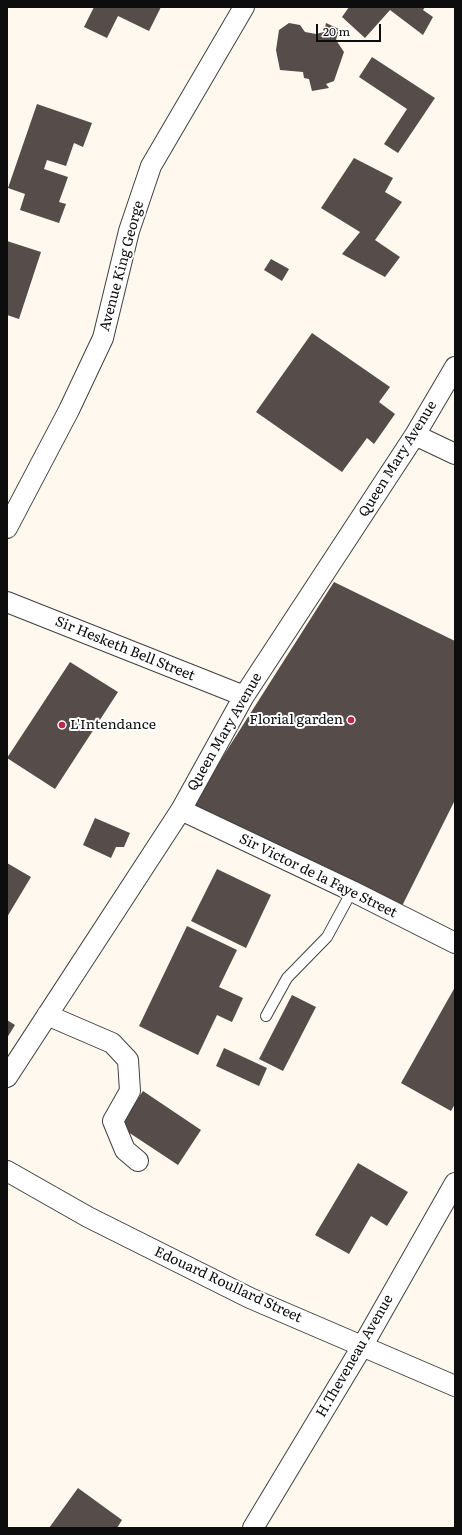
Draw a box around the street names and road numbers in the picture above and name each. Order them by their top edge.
street label: Avenue King George [97,199,147,333]
street label: Queen Mary Avenue [355,398,441,520]
street label: Sir Hesketh Bell Street [53,613,197,685]
street label: Queen Mary Avenue [184,670,266,794]
street label: Sir Victor de la Faye Street [236,830,400,922]
street label: Edouard Roullard Street [151,1243,305,1327]
street label: H.Theveneau Avenue [313,1292,397,1420]

